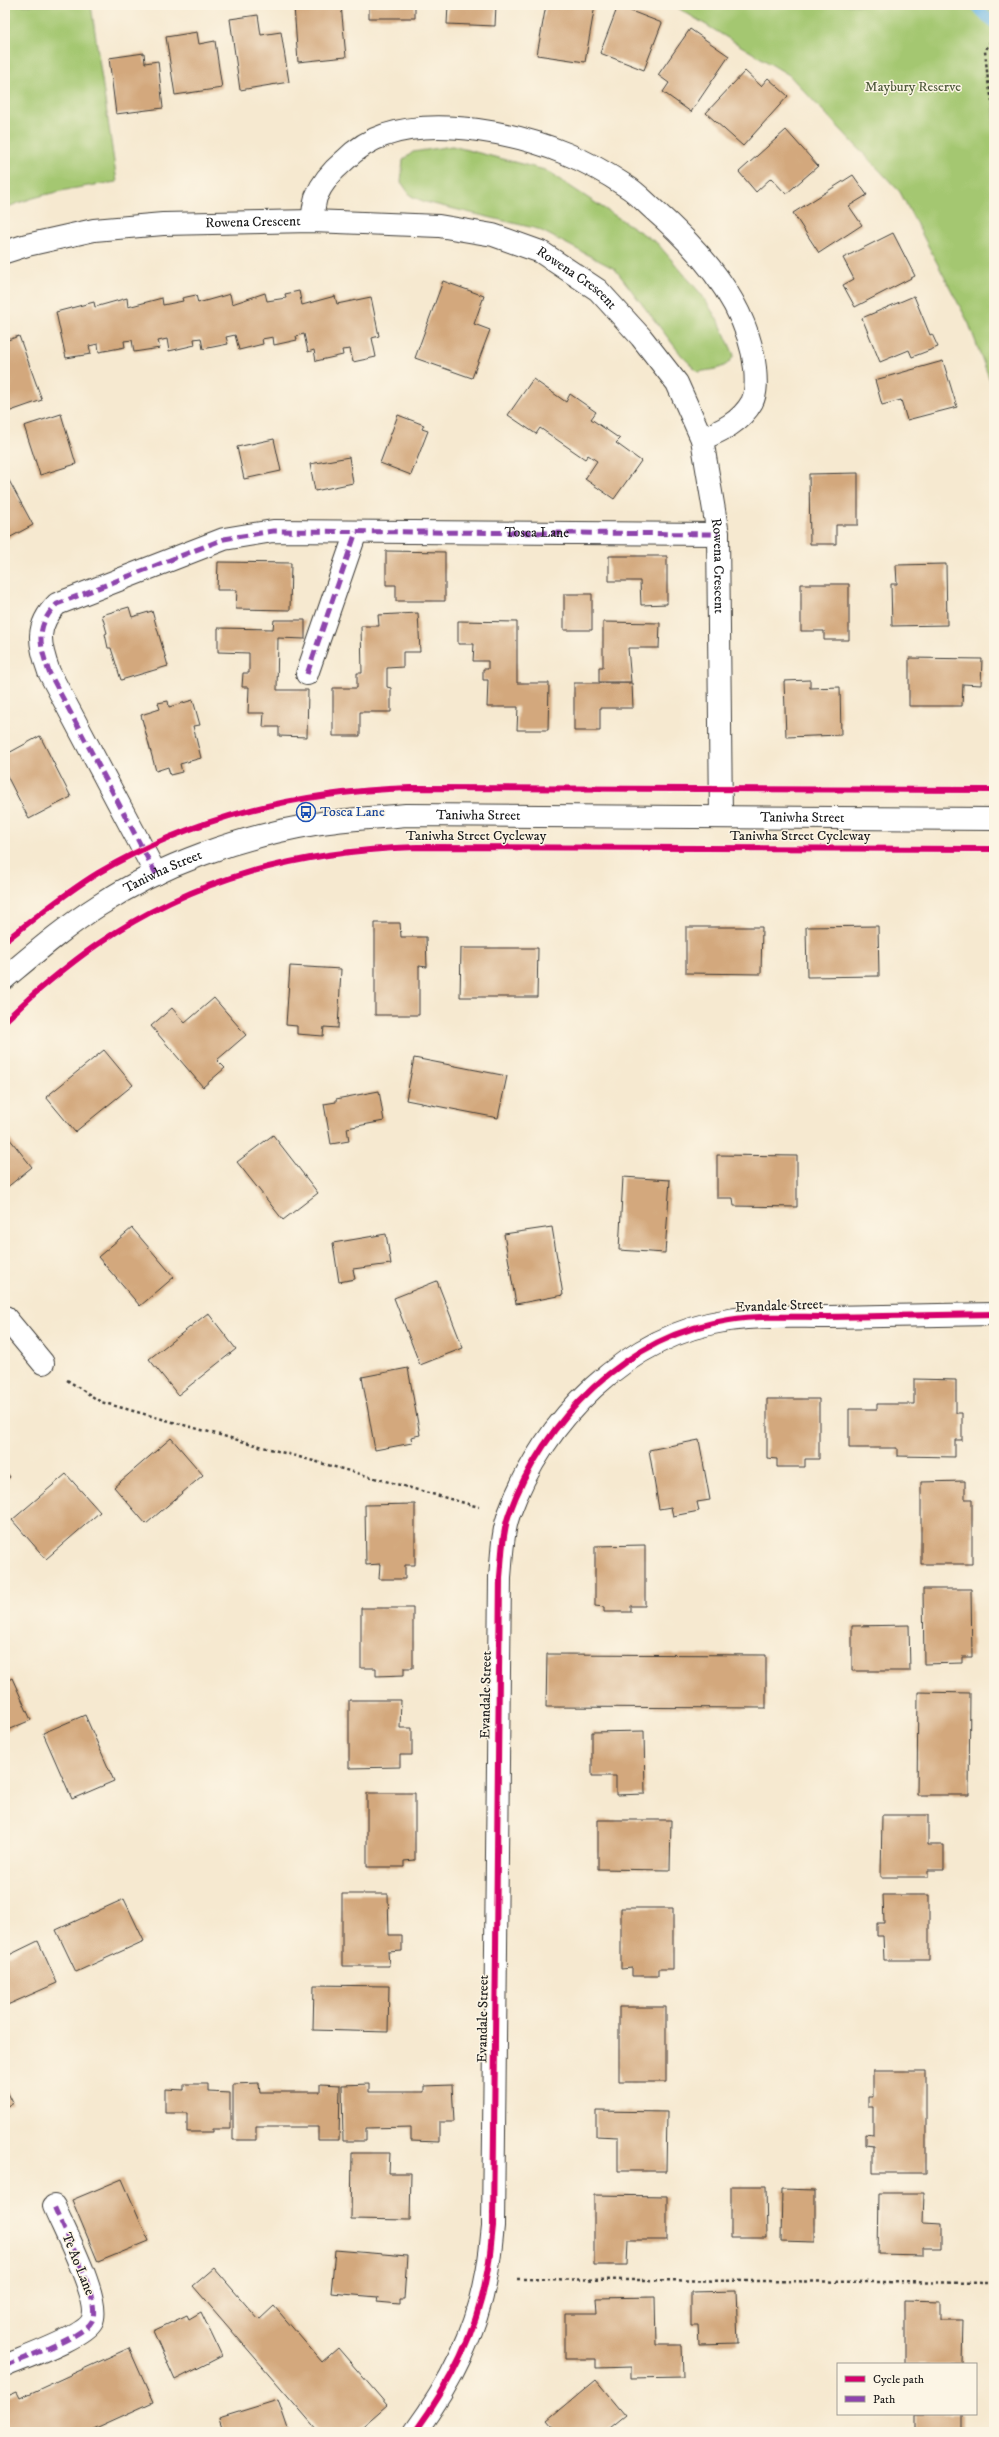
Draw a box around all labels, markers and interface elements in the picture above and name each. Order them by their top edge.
park label: Maybury Reserve [865,78,961,96]
street label: Rowena Crescent [205,212,301,232]
street label: Rowena Crescent [533,243,621,314]
street label: Rowena Crescent [706,517,728,614]
street label: Tosca Lane [504,524,569,542]
bus stop icon: Tosca Lane [295,801,317,823]
place label: Tosca Lane [320,803,385,821]
street label: Taniwha Street [436,806,521,825]
street label: Taniwha Street [760,808,845,827]
street label: Taniwha Street Cycleway [406,827,547,845]
street label: Taniwha Street Cycleway [730,827,871,845]
street label: Taniwha Street [120,846,205,898]
street label: Evandale Street [735,1295,824,1317]
street label: Evandale Street [476,1650,496,1739]
street label: Evandale Street [473,1974,493,2063]
street label: Te Ao Lane [57,2230,99,2298]
legend [837,2363,977,2415]
text: Cycle path [873,2372,925,2387]
text: Path [873,2392,896,2407]

